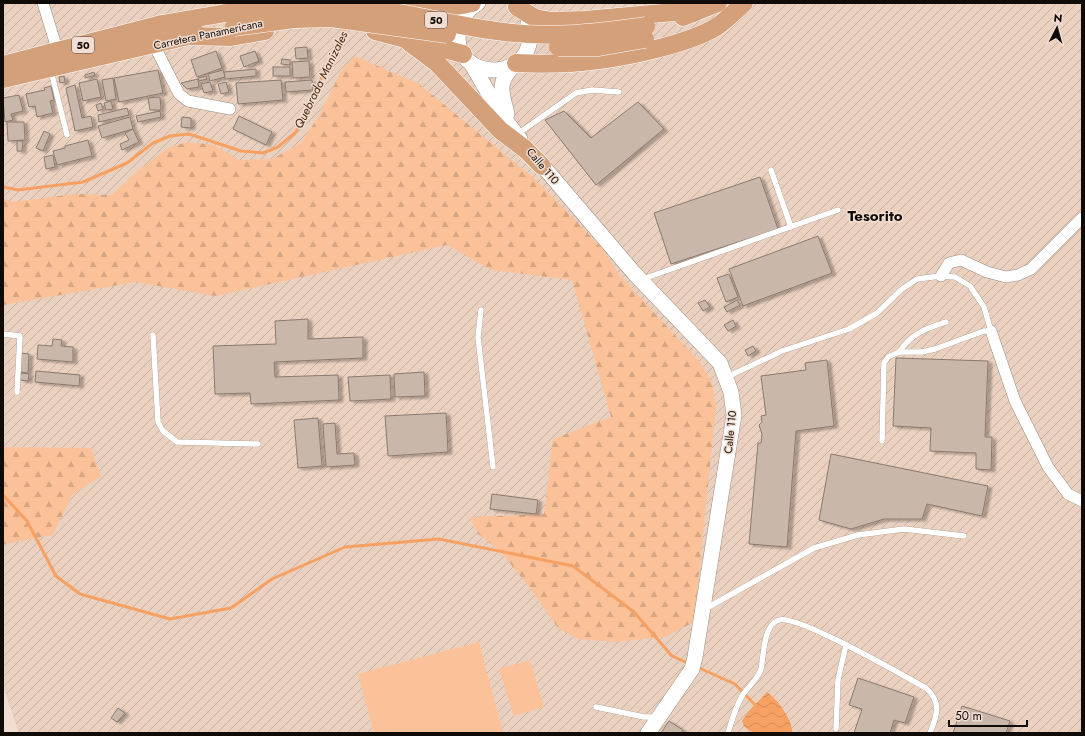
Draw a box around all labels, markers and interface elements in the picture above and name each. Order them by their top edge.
north arrow [1037,8,1077,48]
text: N [1053,10,1063,26]
road number: 50 [425,12,447,28]
street label: Carretera Panamericana [152,15,264,53]
water label: Quebrada Manizales [290,28,352,132]
road number: 50 [72,37,94,53]
street label: Calle 110 [523,144,563,188]
district label: Tesorito [847,205,903,227]
street label: Calle 110 [720,409,740,454]
scale bar [949,702,1027,728]
text: 50 m [955,707,982,725]

